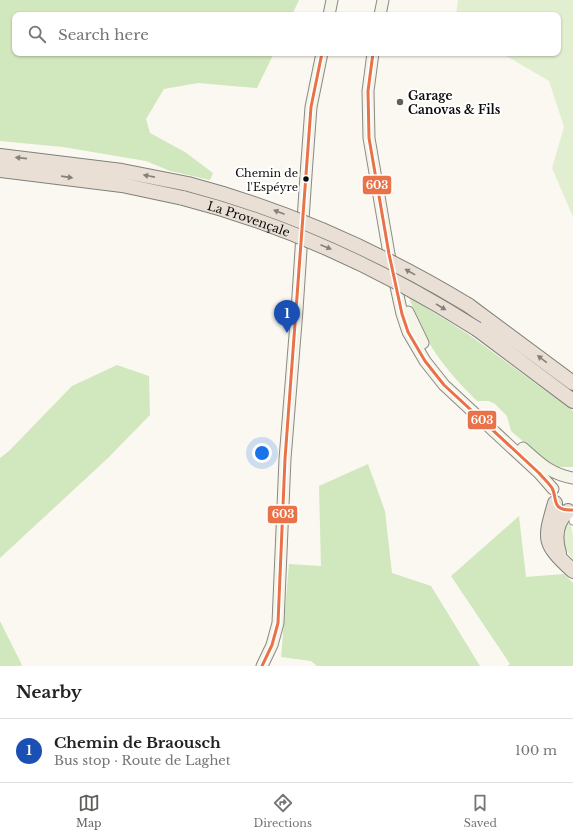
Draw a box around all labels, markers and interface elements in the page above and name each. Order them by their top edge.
search box [12,12,561,56]
icon: search [26,23,48,45]
text: Search here [58,25,149,44]
place label: Garage Canovas & Fils [408,88,501,117]
marker: Garage Canovas & Fils [395,97,405,107]
one-way arrow [15,154,27,161]
place label: Chemin de l'Espéyre [235,166,298,194]
one-way arrow [143,172,155,178]
one-way arrow [61,174,73,180]
marker: Chemin de l'Espéyre [301,174,311,184]
line badge: 603 [362,175,392,195]
text: 603 [366,178,388,192]
street label: La Provençale [206,198,292,239]
one-way arrow [272,209,284,215]
one-way arrow [320,244,332,250]
one-way arrow [404,268,415,275]
pin: 1 [274,300,300,333]
one-way arrow [435,303,447,310]
one-way arrow [537,355,548,363]
line badge: 603 [467,410,497,430]
text: 603 [471,413,493,427]
your location [252,443,272,463]
line badge: 603 [267,505,298,524]
text: 603 [272,507,294,521]
text: Nearby [16,682,82,703]
text: Chemin de Braousch [54,733,221,752]
text: 1 [26,742,32,759]
text: 100 m [515,742,557,759]
text: Bus stop · Route de Laghet [54,752,231,769]
tab: Map [76,792,102,830]
tab: Directions [253,792,312,830]
tab: Saved [464,792,497,830]

